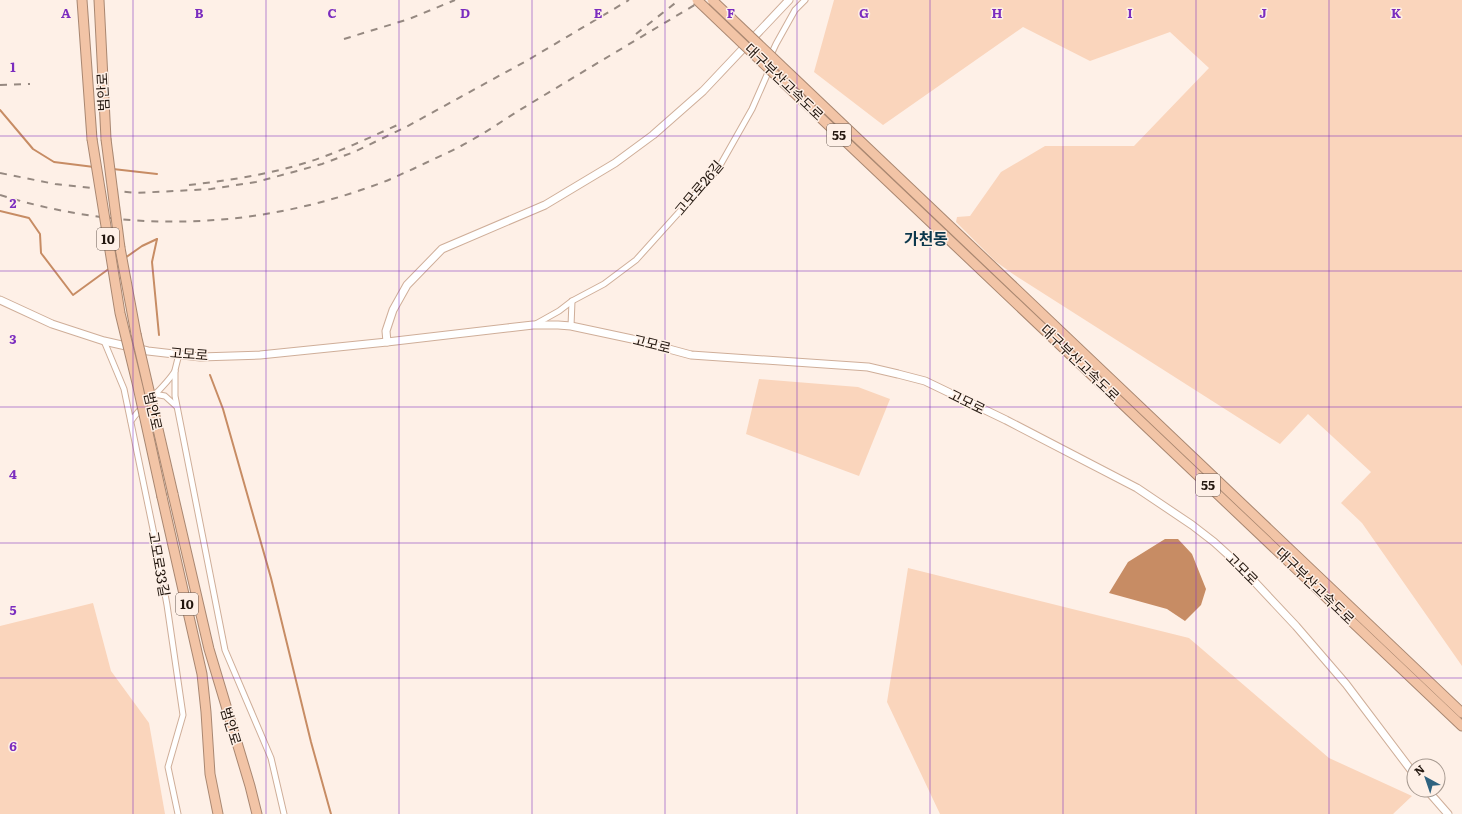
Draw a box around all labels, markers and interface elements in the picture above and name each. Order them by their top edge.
text: A [61,3,71,22]
text: B [195,3,204,22]
text: C [327,3,337,22]
text: D [460,3,470,22]
text: E [594,3,603,22]
text: F [727,3,735,22]
text: G [859,3,869,22]
text: H [992,3,1003,22]
text: I [1127,3,1133,22]
text: J [1259,3,1267,22]
text: K [1391,3,1402,22]
street label: 대구부산고속도로 [741,38,829,124]
text: 1 [10,57,16,76]
street label: 범안로 [91,72,113,112]
road number: 55 [827,124,851,146]
street label: 고모로26길 [669,156,727,219]
text: 2 [10,193,17,212]
district label: 가천동 [904,226,948,250]
road number: 10 [97,228,119,250]
street label: 대구부산고속도로 [1037,319,1125,405]
text: 3 [9,329,17,348]
street label: 고모로 [631,329,674,357]
street label: 고모로 [169,342,209,364]
street label: 고모로 [946,384,989,419]
street label: 범안로 [140,390,168,432]
text: 4 [9,464,17,483]
road number: 55 [1196,474,1220,496]
street label: 고모로33길 [144,529,176,598]
street label: 대구부산고속도로 [1272,542,1360,628]
street label: 고모로 [1222,548,1264,589]
road number: 10 [176,593,198,615]
text: 5 [9,600,17,619]
street label: 범안로 [217,704,247,747]
text: 6 [9,736,17,755]
north arrow [1406,758,1446,798]
text: N [1410,760,1428,779]

